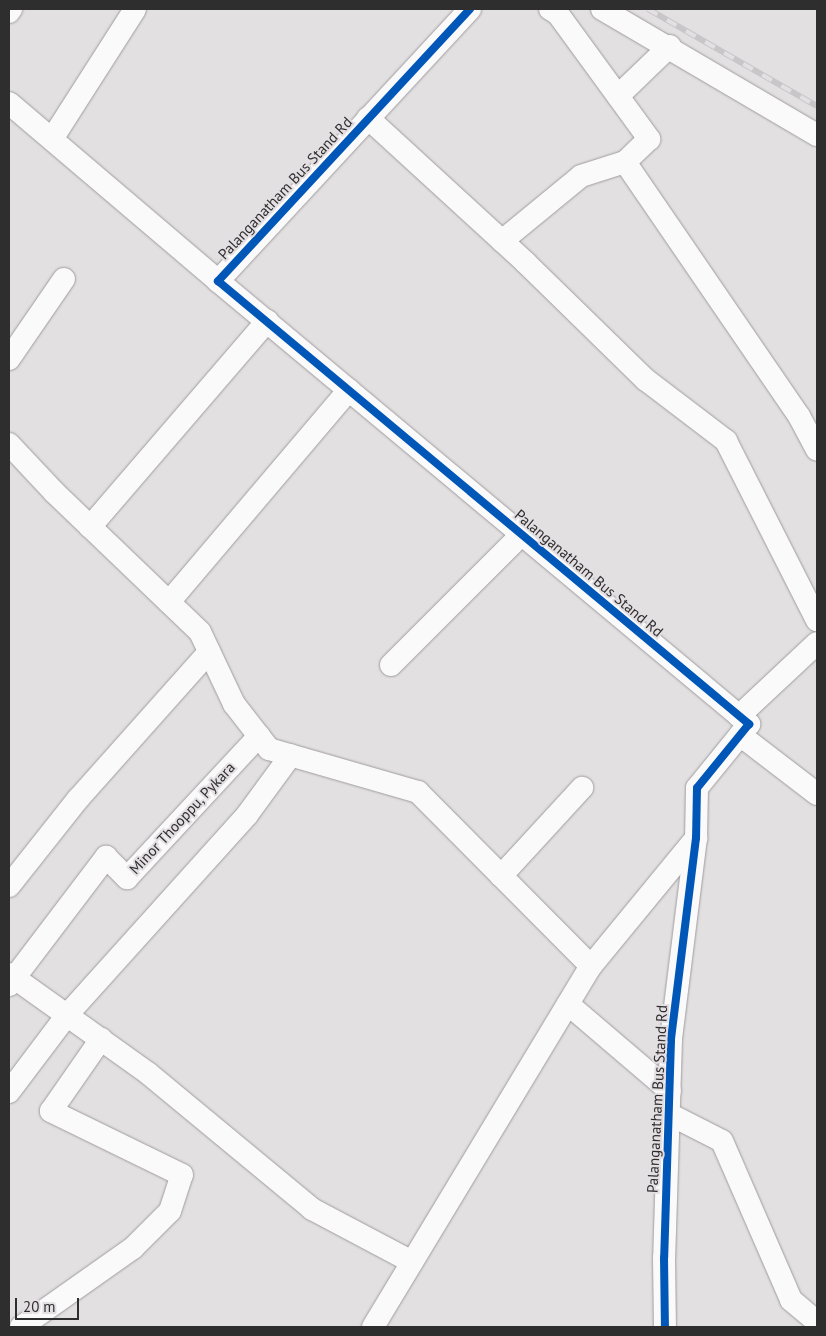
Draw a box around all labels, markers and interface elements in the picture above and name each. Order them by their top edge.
street label: Palanganatham Bus Stand Rd [214,113,356,263]
street label: Palanganatham Bus Stand Rd [511,506,667,640]
street label: Minor Thooppu, Pykara [125,758,239,878]
street label: Palanganatham Bus Stand Rd [643,1005,671,1193]
scale bar [18,1288,81,1320]
text: 20 m [23,1297,56,1316]

